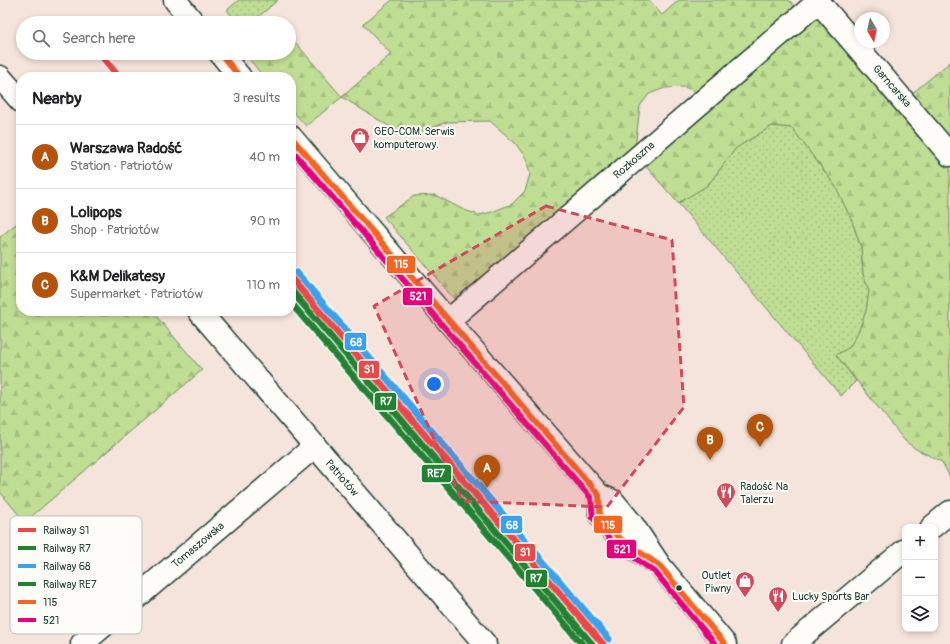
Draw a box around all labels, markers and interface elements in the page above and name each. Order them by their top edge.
north arrow [854,12,890,48]
search box [16,16,296,60]
icon: search [30,27,52,49]
text: Search here [62,29,135,48]
street label: Garncarska [870,62,914,110]
text: Nearby [32,88,81,109]
text: 3 results [233,90,280,106]
place label: GEO-COM. Serwis komputerowy. [374,125,455,151]
shop icon: GEO-COM. Serwis komputerowy. [349,126,371,154]
text: Warszawa Radość [70,139,182,158]
street label: Rozkoszna [611,139,657,181]
text: A [41,149,49,165]
text: 40 m [249,149,280,165]
text: Station · Patriotów [70,158,173,174]
text: Lolipops [70,203,122,222]
text: B [41,213,49,229]
text: 90 m [250,213,280,229]
text: Shop · Patriotów [70,222,159,238]
line badge: 115 [386,255,416,274]
text: 115 [394,258,408,271]
text: K&M Delikatesy [70,267,165,286]
text: C [41,277,49,293]
text: 110 m [247,277,280,293]
text: Supermarket · Patriotów [70,286,203,302]
line badge: 521 [402,287,433,306]
text: 521 [410,290,426,303]
line badge: 68 [344,332,367,351]
text: 68 [350,336,362,349]
line badge: S1 [358,360,380,379]
text: S1 [364,363,374,376]
your location [424,374,444,394]
line badge: R7 [374,392,397,411]
text: R7 [380,395,392,408]
pin: C [747,414,773,447]
pin: B [697,427,723,460]
pin: A [474,455,500,488]
street label: Patriotów [322,457,362,499]
line badge: RE7 [421,464,452,483]
text: RE7 [427,467,445,480]
place label: Radość Na Talerzu [740,480,788,506]
restaurant icon: Radość Na Talerzu [715,481,737,509]
line badge: 68 [500,515,523,534]
line badge: 115 [593,515,623,534]
legend [10,516,142,634]
street label: Tomaszowska [169,519,227,571]
text: 68 [506,519,518,532]
text: 115 [601,519,615,532]
text: Railway S1 [43,524,89,537]
map controls [902,524,938,632]
button: + [902,524,938,560]
line badge: 521 [606,539,637,559]
text: Railway R7 [43,542,91,555]
line badge: S1 [514,543,536,562]
text: 521 [614,543,630,556]
text: S1 [520,546,530,559]
text: Railway 68 [43,560,91,573]
button: − [902,560,938,596]
line badge: R7 [525,569,548,588]
place label: Outlet Piwny [702,569,732,595]
shop icon: Outlet Piwny [734,570,756,598]
text: R7 [530,572,542,585]
text: Railway RE7 [43,578,97,591]
unlabelled marker [674,583,684,593]
restaurant icon: Lucky Sports Bar [767,585,789,613]
place label: Lucky Sports Bar [792,590,870,603]
text: 115 [43,596,58,609]
button: layers [902,596,938,632]
text: 521 [43,614,59,627]

